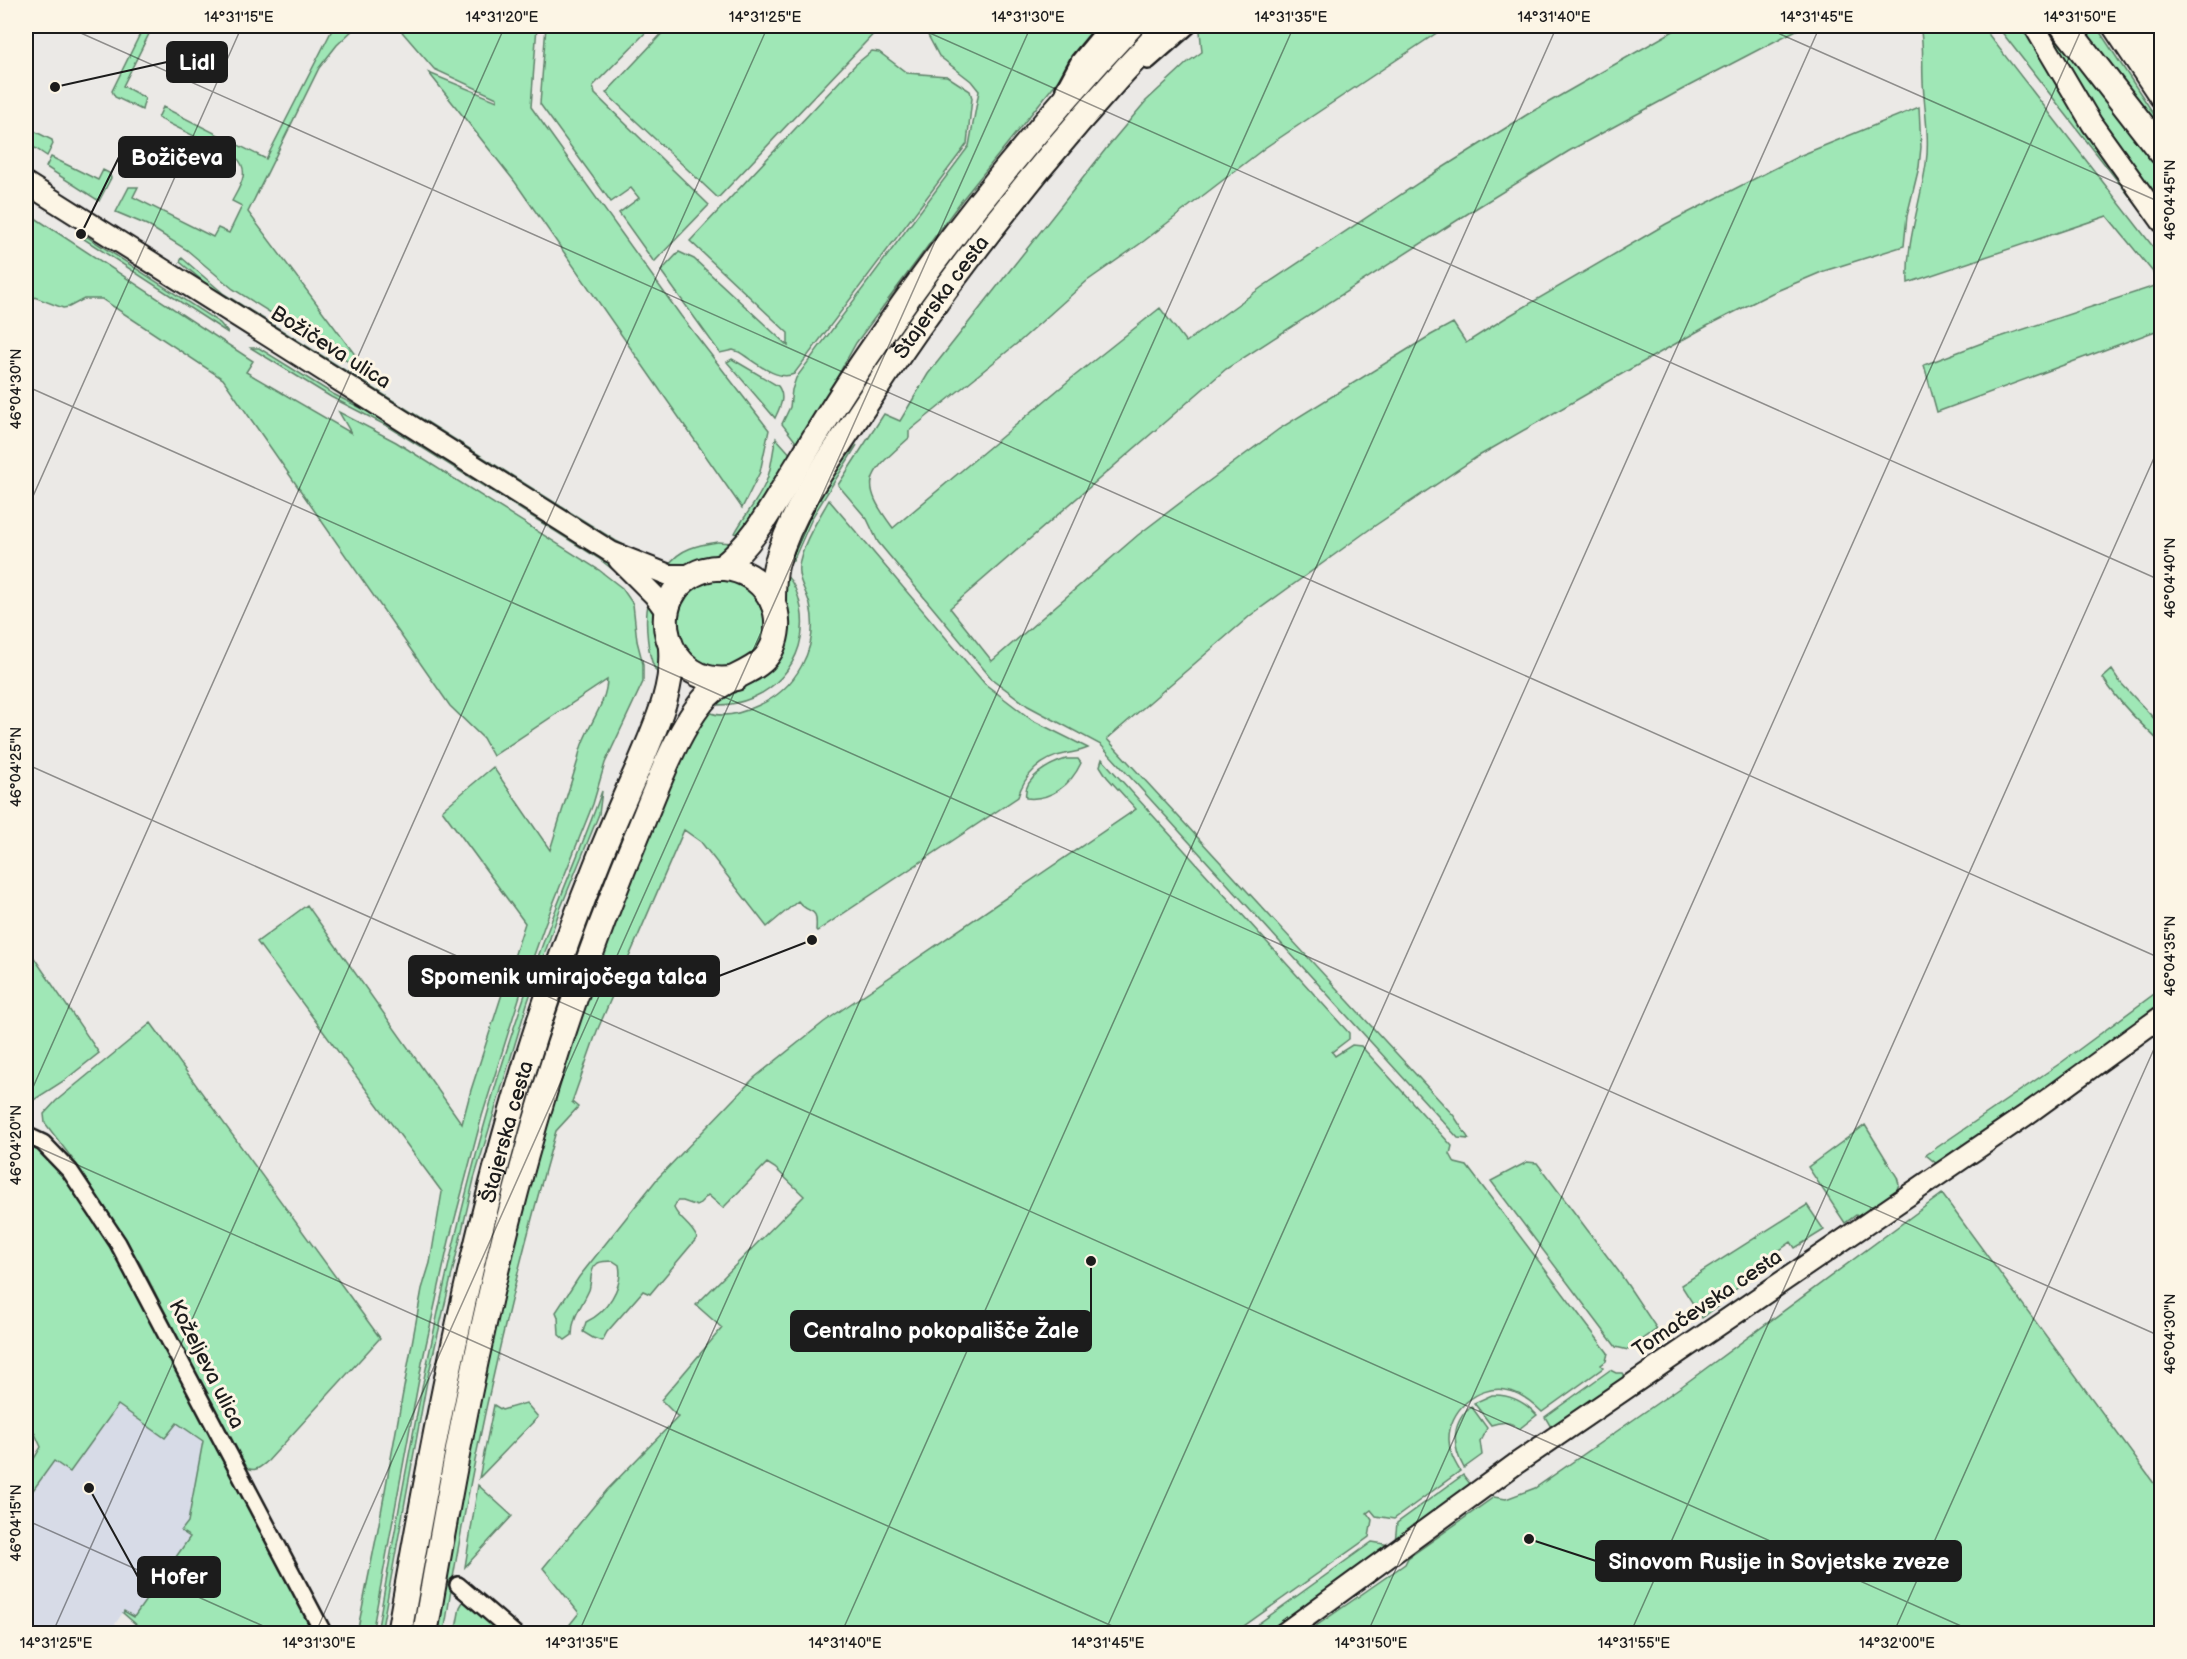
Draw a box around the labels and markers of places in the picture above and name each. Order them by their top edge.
callout: Lidl [167,42,227,82]
callout: Božičeva [119,137,235,177]
callout: Spomenik umirajočega talca [409,956,719,996]
callout: Centralno pokopališče Žale [791,1311,1091,1351]
callout: Sinovom Rusije in Sovjetske zveze [1596,1541,1961,1581]
callout: Hofer [138,1557,220,1597]

